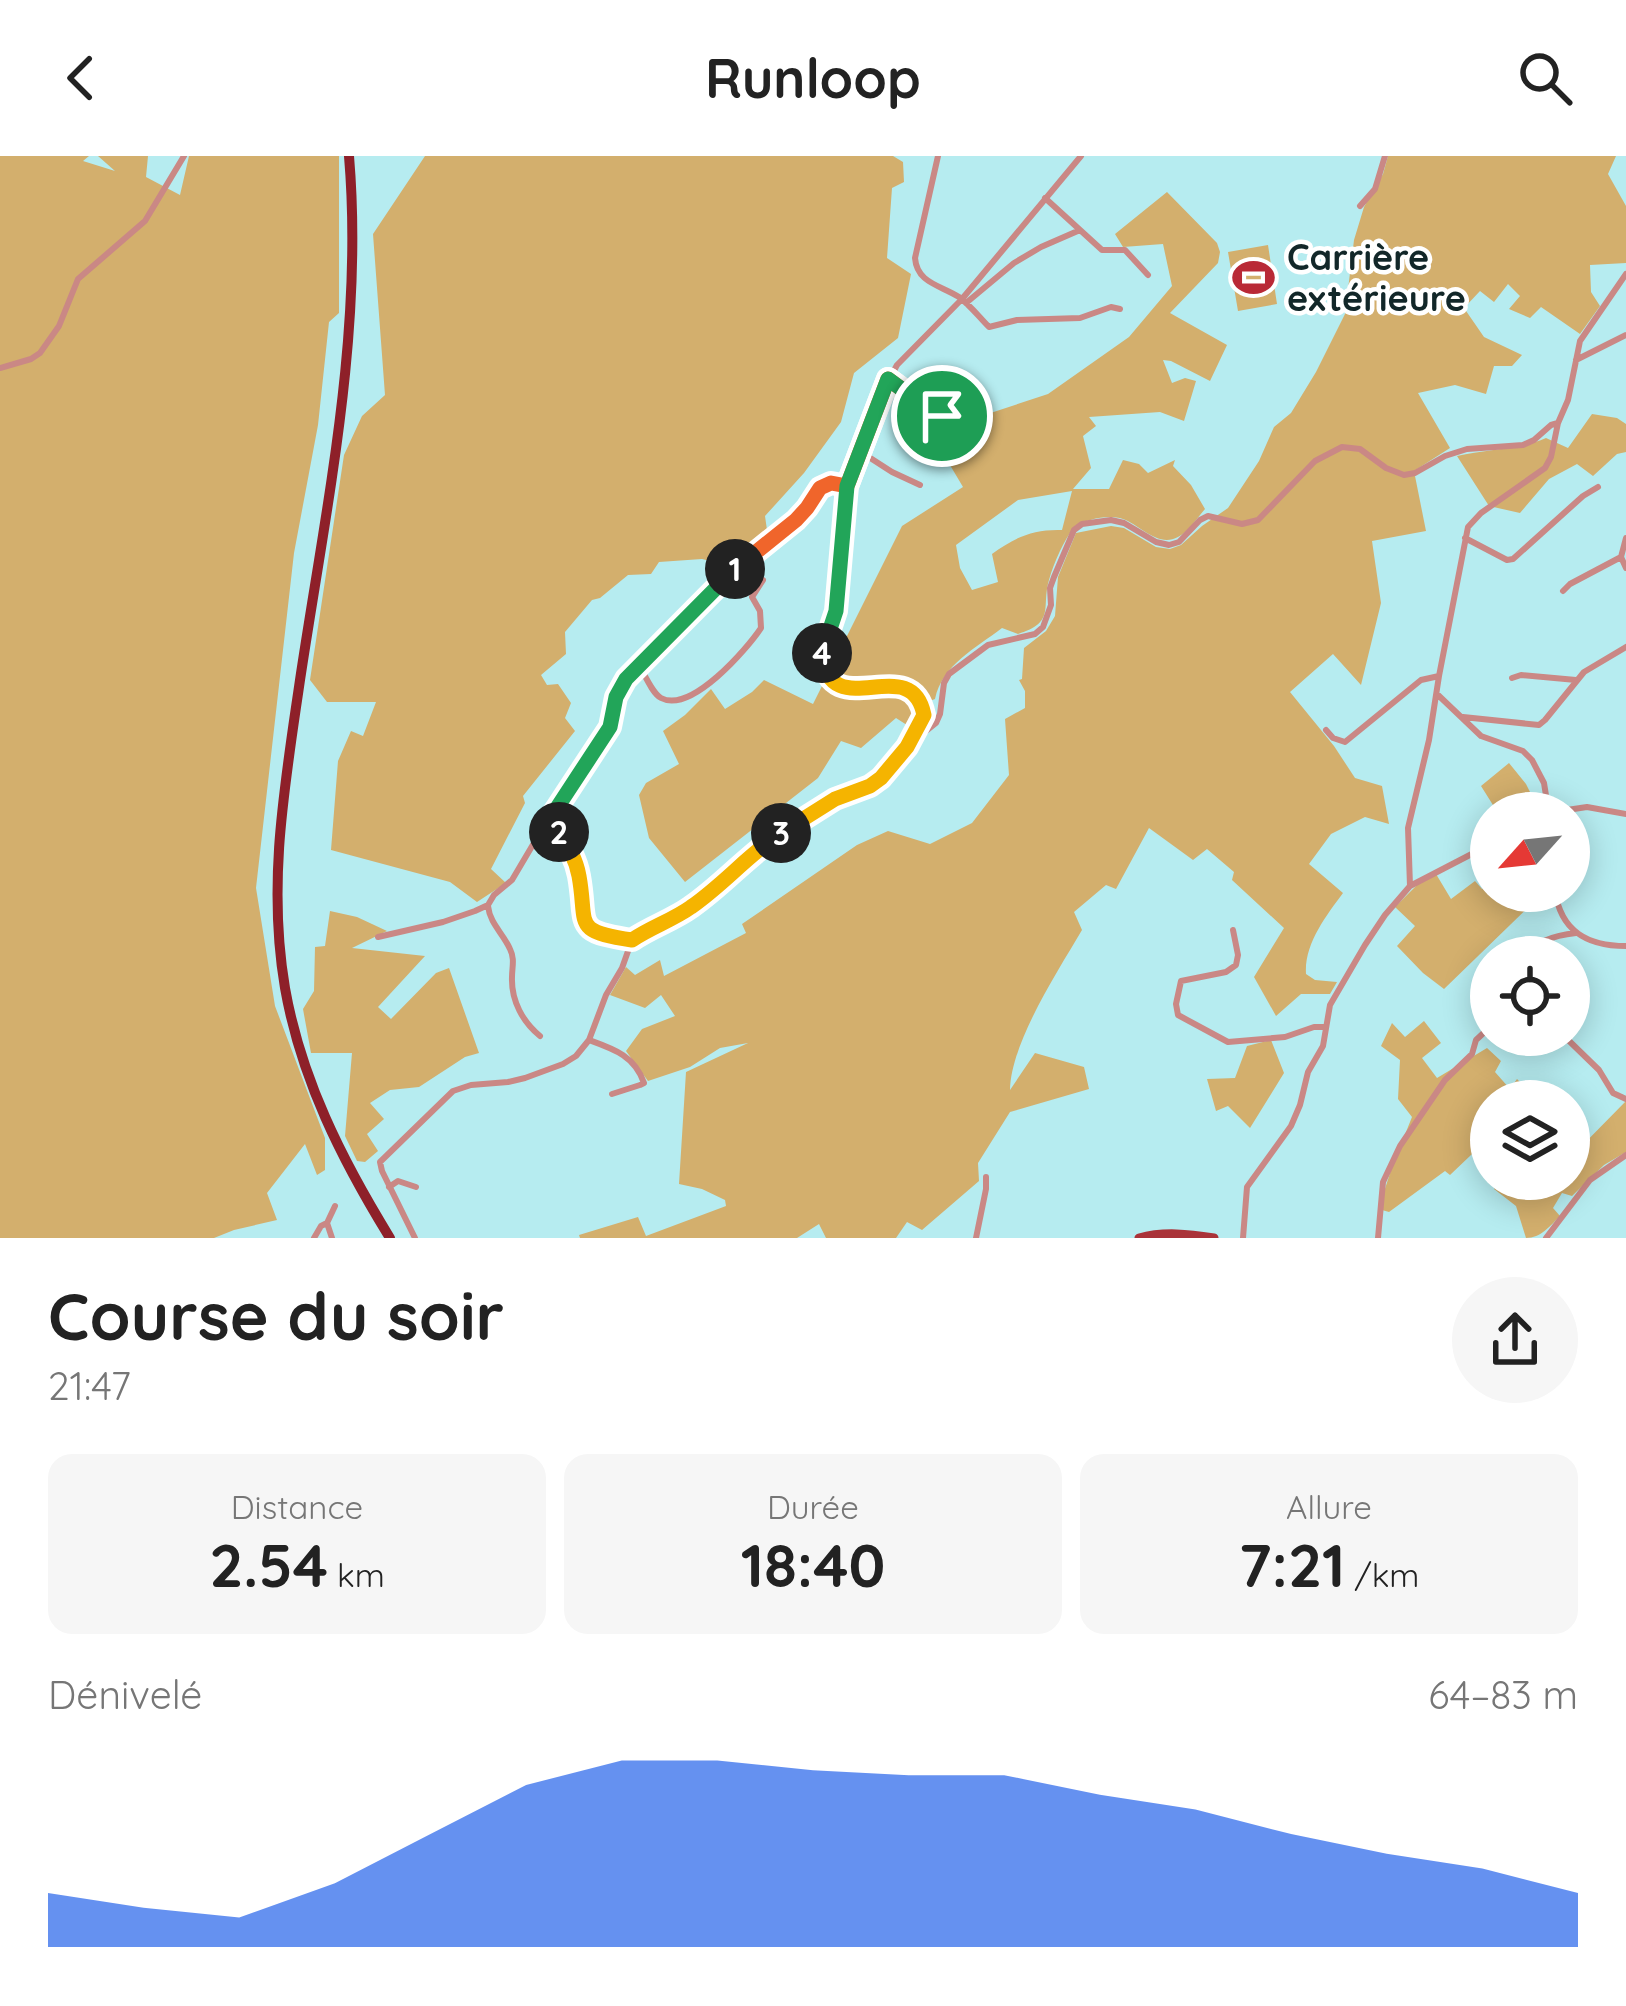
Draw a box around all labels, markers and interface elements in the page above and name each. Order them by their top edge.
text: Runloop [705,44,921,112]
icon: back [48,45,114,111]
icon: search [1512,45,1578,111]
place label: Carrière extérieure [1287,234,1466,320]
sports icon: Carrière extérieure [1230,255,1276,301]
pin [891,365,993,467]
icon: arrive [909,383,975,449]
pin: 1 [705,539,765,599]
text: 1 [729,548,741,589]
pin: 4 [792,623,852,683]
text: 4 [812,632,832,673]
north arrow [1470,792,1590,912]
map controls [1470,792,1590,1200]
pin: 2 [529,802,589,862]
pin: 3 [751,803,811,863]
text: 2 [550,811,568,852]
text: 3 [772,812,790,853]
button: locate [1470,936,1590,1056]
button: layers [1470,1080,1590,1200]
text: Course du soir [48,1274,504,1357]
button: share [1452,1277,1578,1403]
text: 21:47 [48,1361,131,1410]
text: Distance [231,1486,363,1527]
text: Durée [767,1486,859,1527]
text: Allure [1286,1486,1372,1527]
text: 2.54 [209,1527,328,1602]
text: 18:40 [741,1527,885,1602]
text: 7:21 [1239,1527,1345,1602]
text: km [328,1554,385,1595]
text: /km [1345,1554,1419,1595]
text: Dénivelé [48,1670,202,1719]
text: 64–83 m [1428,1670,1578,1719]

